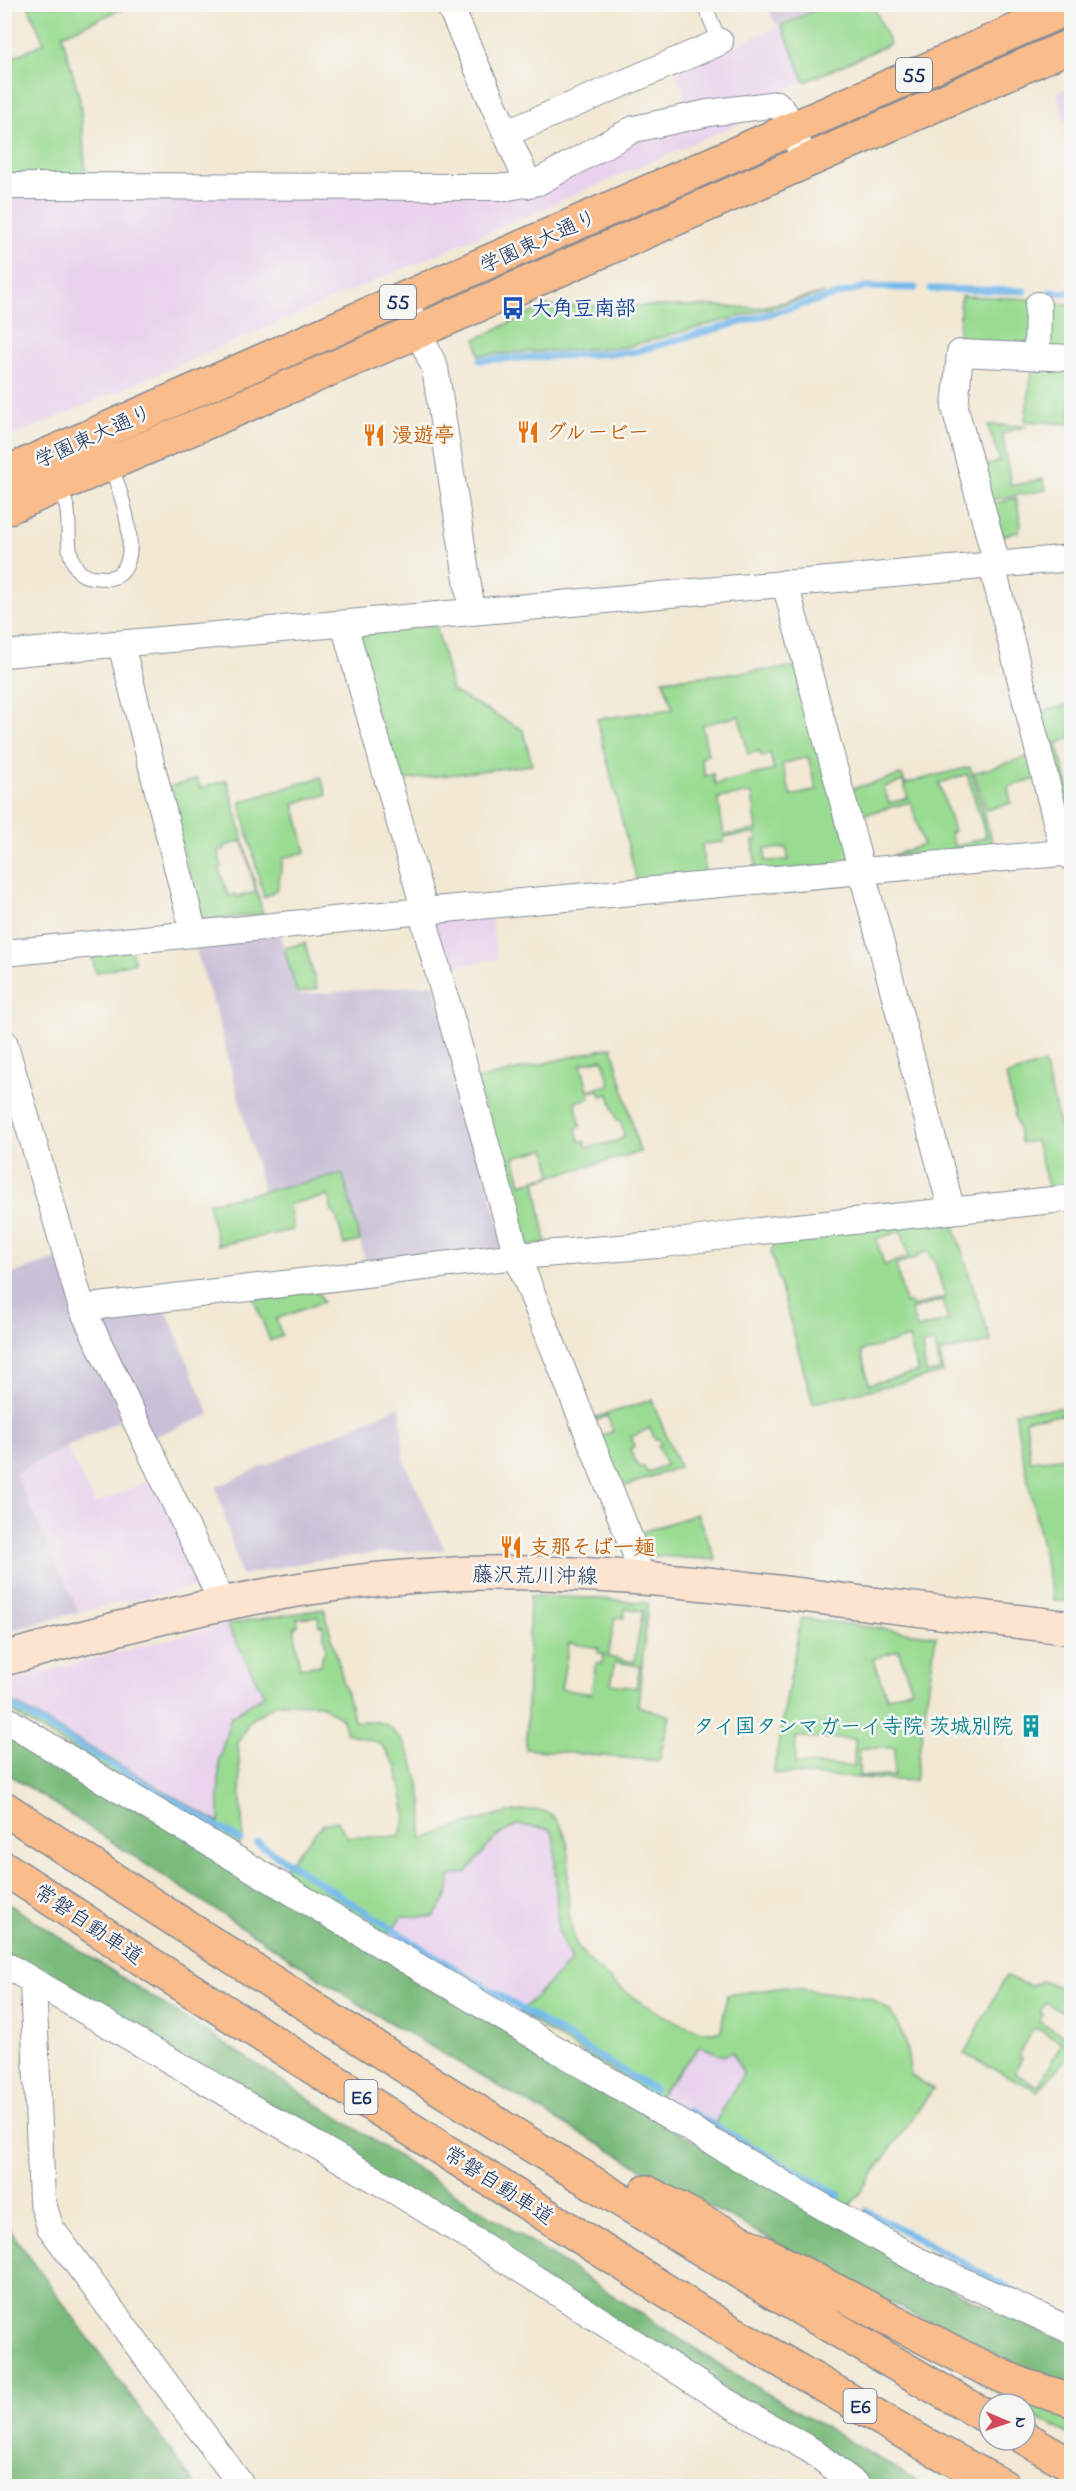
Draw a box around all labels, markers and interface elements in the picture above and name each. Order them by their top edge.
road number: 55 [896,58,932,92]
street label: 学園東大通り [475,203,602,282]
road number: 55 [380,285,416,319]
bus stop icon: 大角豆南部 [500,295,526,321]
place label: 大角豆南部 [531,295,636,325]
street label: 学園東大通り [30,398,157,477]
restaurant icon: グルービー [515,419,541,445]
place label: グルービー [546,419,649,449]
restaurant icon: 漫遊亭 [361,422,387,448]
place label: 漫遊亭 [392,422,455,452]
restaurant icon: 支那そば一麺 [498,1534,524,1560]
place label: 支那そば一麺 [529,1534,655,1564]
street label: 藤沢荒川沖線 [472,1561,598,1593]
place label: タイ国タンマガーイ寺院 茨城別院 [694,1713,1013,1743]
building icon: タイ国タンマガーイ寺院 茨城別院 [1018,1713,1044,1739]
street label: 常磐自動車道 [27,1878,148,1973]
road number: E6 [344,2080,378,2114]
street label: 常磐自動車道 [437,2140,559,2234]
road number: E6 [844,2389,876,2423]
north arrow [977,2392,1037,2452]
text: N [1008,2417,1032,2428]

